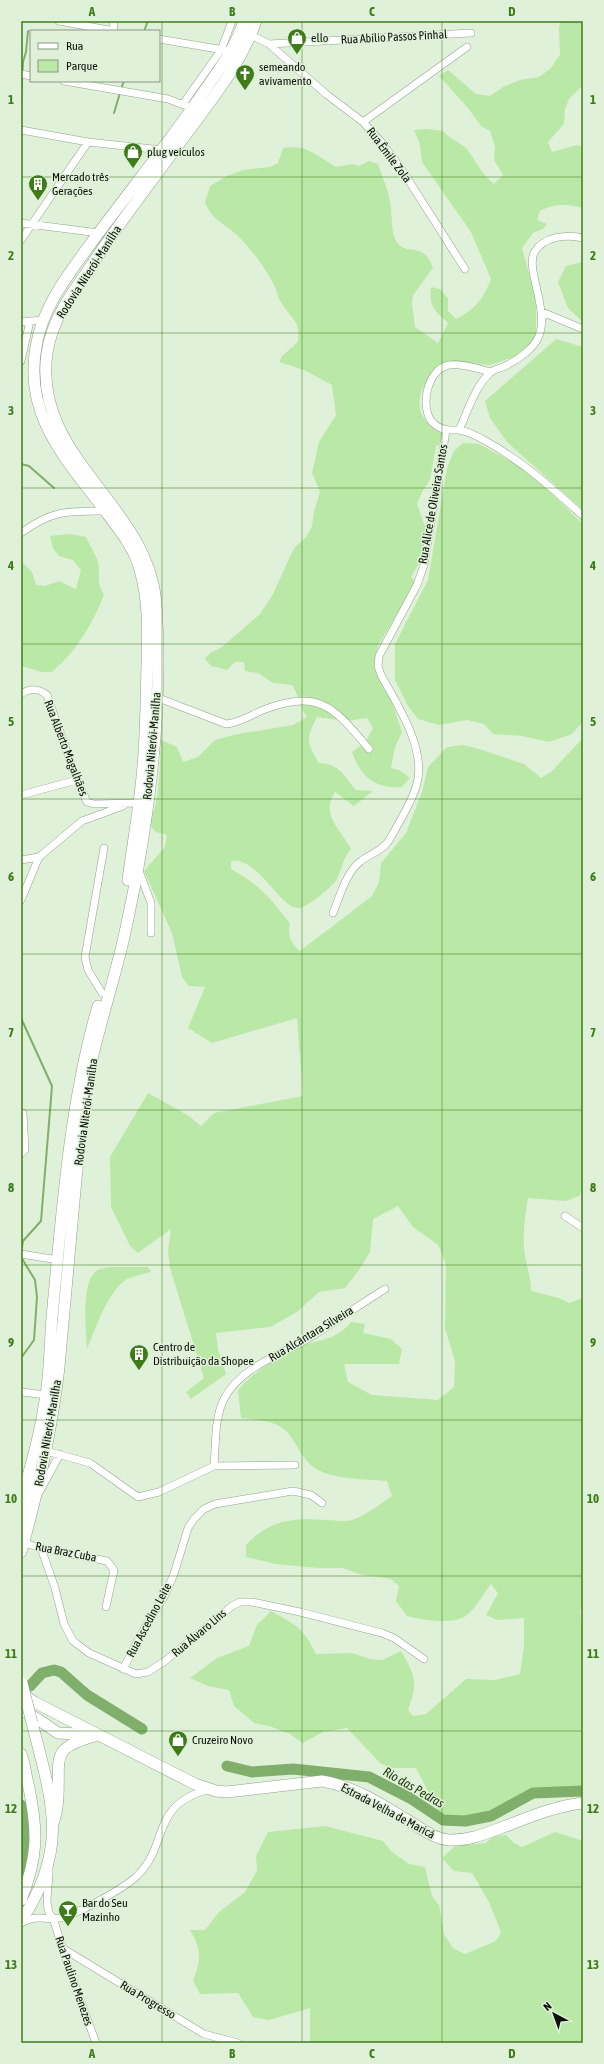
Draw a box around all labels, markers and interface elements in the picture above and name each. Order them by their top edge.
text: A [88,4,96,19]
text: B [229,4,236,19]
text: C [369,4,375,19]
text: D [508,4,516,19]
shop icon: ello [286,27,308,55]
street label: Rua Abílio Passos Pinhal [340,27,448,47]
legend [30,30,160,82]
place label: ello [311,31,329,45]
text: Rua [66,39,83,53]
text: Parque [66,59,98,73]
place label: semeando avivamento [259,60,312,88]
church icon: semeando avivamento [234,63,256,91]
text: 1 [8,92,14,107]
text: 1 [590,92,596,107]
street label: Rua Êmile Zola [364,125,414,185]
shop icon: plug veículos [122,141,144,169]
place label: plug veículos [147,145,205,159]
place label: Mercado três Gerações [52,170,109,198]
building icon: Mercado três Gerações [27,173,49,201]
street label: Rodovia Niterói-Manilha [54,223,124,321]
text: 2 [8,248,14,263]
text: 2 [590,248,596,263]
text: 3 [8,403,14,418]
text: 3 [590,403,596,418]
street label: Rua Alice de Oliveira Santos [416,443,450,565]
text: 4 [7,558,14,573]
text: 4 [589,558,596,573]
street label: Rodovia Niterói-Manilha [140,692,164,800]
street label: Rua Alberto Magalhães [41,698,91,798]
text: 5 [8,714,14,729]
text: 5 [590,714,596,729]
text: 6 [8,869,14,884]
text: 6 [590,869,596,884]
text: 7 [8,1025,14,1040]
text: 7 [590,1025,596,1040]
street label: Rodovia Niterói-Manilha [72,1057,100,1167]
text: 8 [8,1180,14,1195]
text: 8 [590,1180,596,1195]
street label: Rua Alcântara Silveira [266,1303,356,1365]
text: 9 [8,1335,14,1350]
text: 9 [590,1335,596,1350]
place label: Centro de Distribuição da Shopee [153,1340,254,1368]
building icon: Centro de Distribuição da Shopee [128,1343,150,1371]
street label: Rodovia Niterói-Manilha [32,1379,64,1487]
text: 10 [5,1491,17,1506]
text: 10 [587,1491,599,1506]
street label: Rua Braz Cuba [34,1539,98,1565]
street label: Rua Ascedino Leite [124,1580,174,1660]
street label: Rua Álvaro Lins [169,1606,229,1660]
text: 11 [5,1646,17,1661]
text: 11 [587,1646,599,1661]
shop icon: Cruzeiro Novo [167,1729,189,1757]
place label: Cruzeiro Novo [192,1733,253,1747]
water label: Rio das Pedras [381,1764,447,1811]
street label: Estrada Velha de Maricá [339,1780,437,1842]
text: 12 [5,1801,17,1816]
text: 12 [587,1801,599,1816]
place label: Bar do Seu Mazinho [82,1896,128,1924]
bar icon: Bar do Seu Mazinho [57,1899,79,1927]
street label: Rua Paulino Menezes [52,1934,96,2028]
text: 13 [5,1957,17,1972]
text: 13 [587,1957,599,1972]
street label: Rua Progresso [118,1978,179,2022]
north arrow [534,1994,574,2034]
text: N [541,2000,554,2013]
text: A [88,2046,96,2061]
text: B [229,2046,236,2061]
text: C [369,2046,375,2061]
text: D [508,2046,516,2061]

